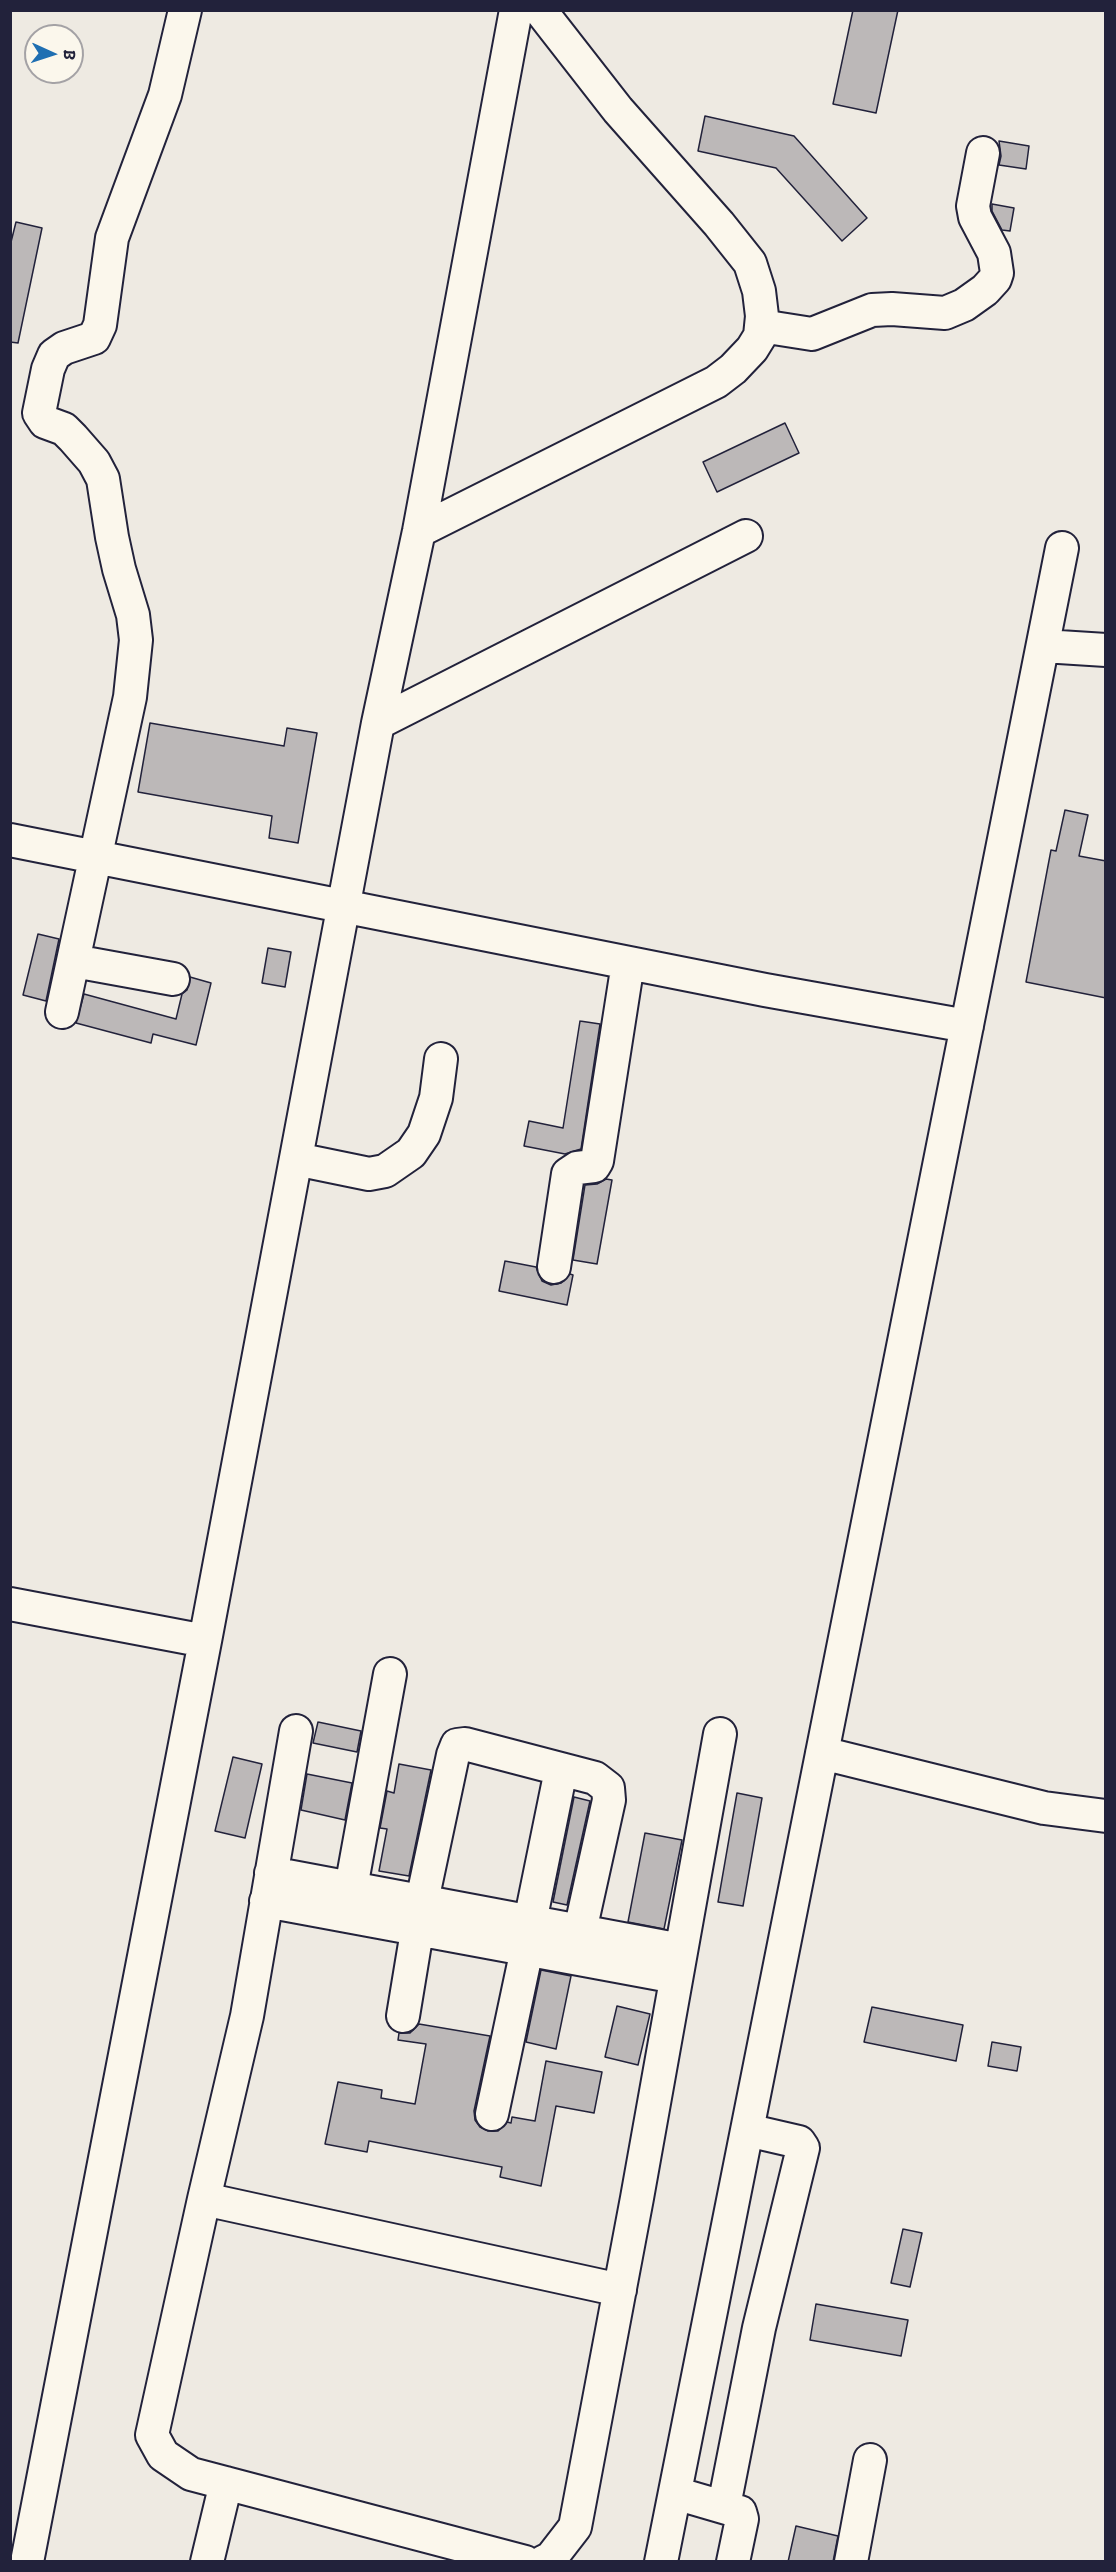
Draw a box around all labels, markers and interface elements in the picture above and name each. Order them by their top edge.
north arrow [24,24,84,84]
text: B [60,49,81,61]

